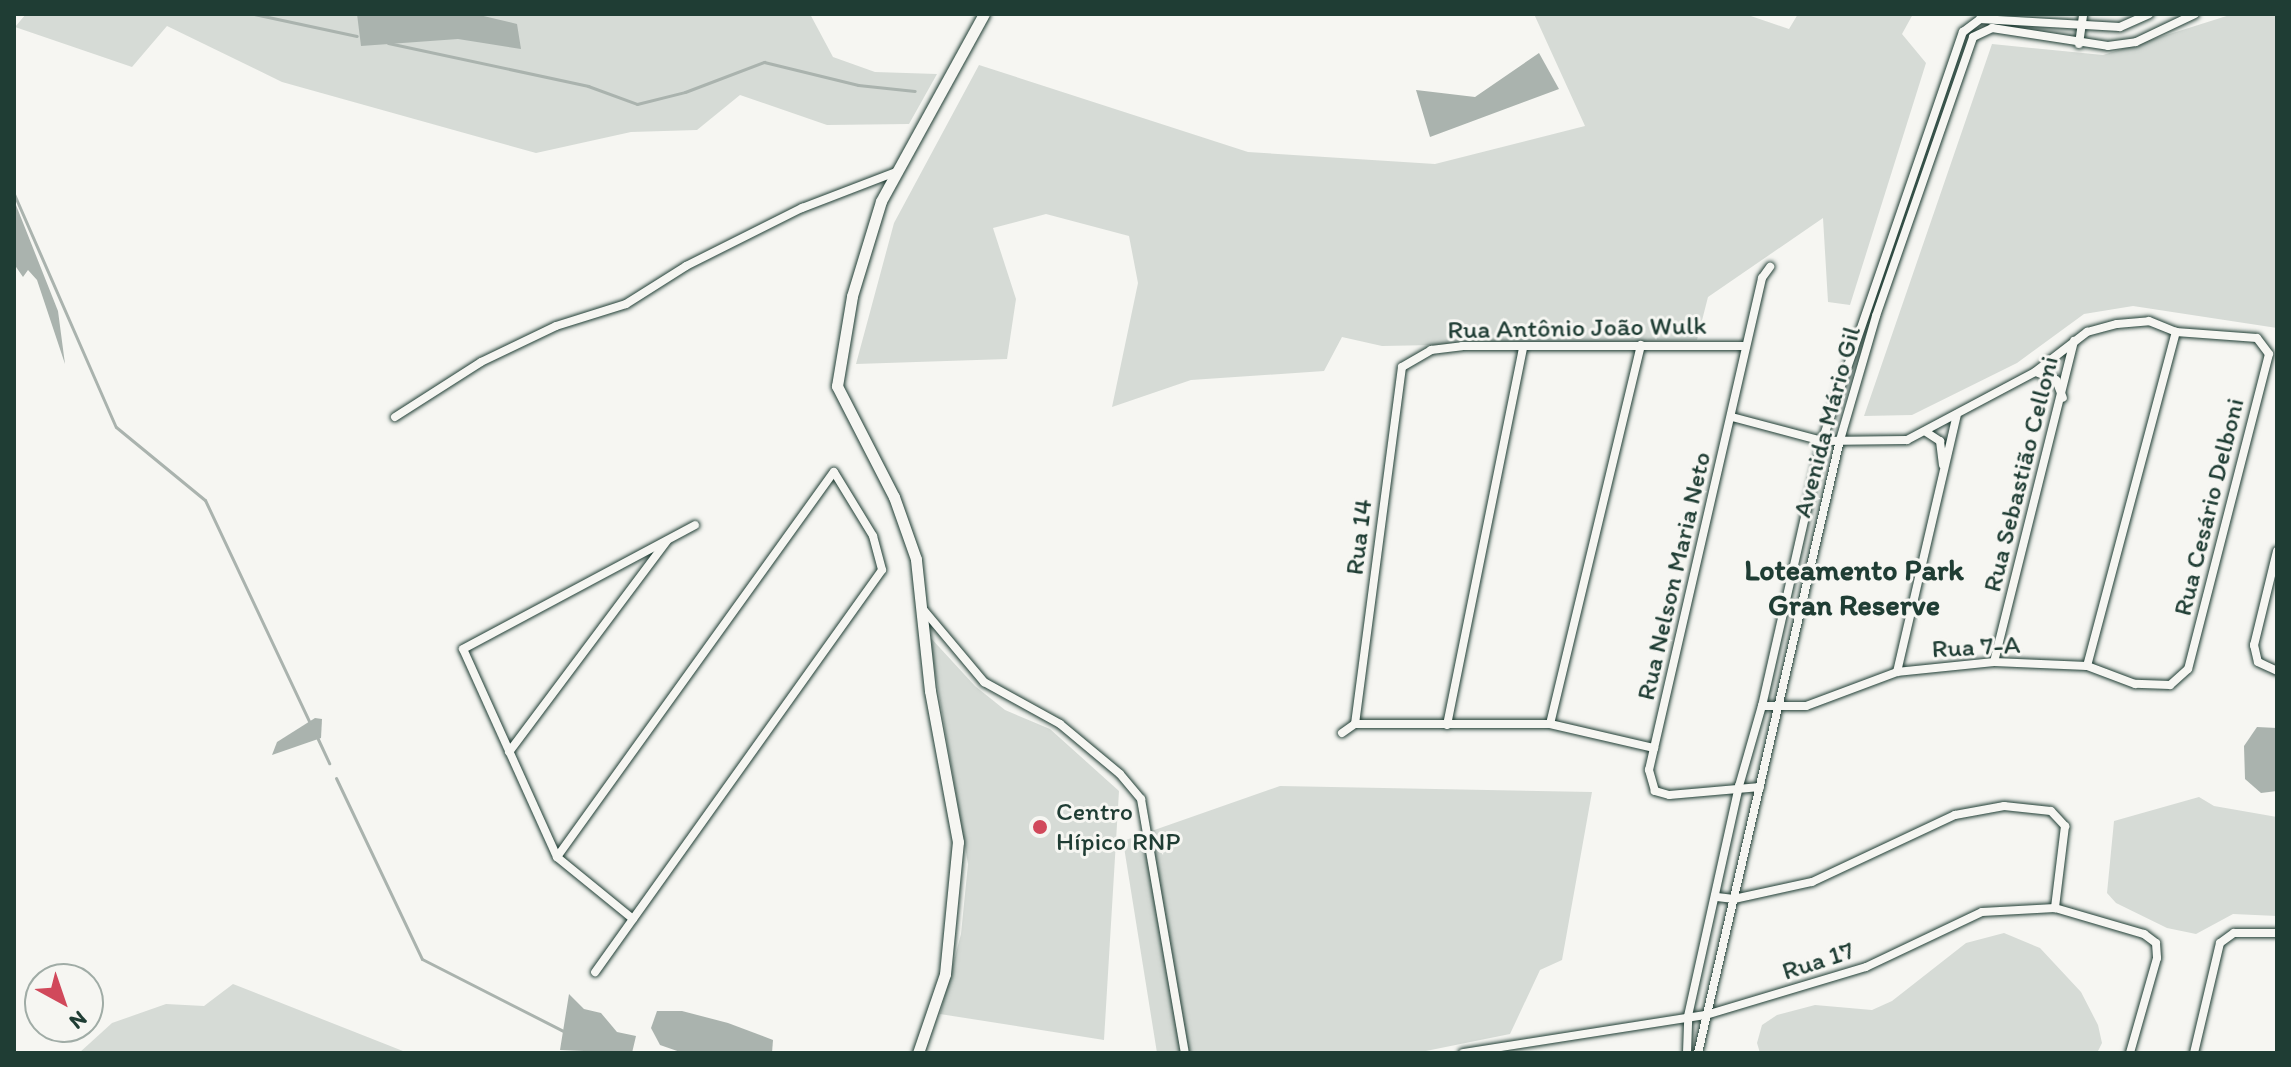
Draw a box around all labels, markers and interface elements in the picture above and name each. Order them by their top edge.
street label: Rua Antônio João Wulk [1447,310,1707,346]
street label: Avenida Mário Gil [1786,323,1868,521]
street label: Rua Sebastião Celloni [1977,353,2065,595]
street label: Rua Cesário Delboni [2167,395,2251,619]
street label: Rua Nelson Maria Neto [1630,448,1718,704]
street label: Rua 14 [1339,497,1379,577]
district label: Loteamento Park Gran Reserve [1744,552,1964,622]
street label: Rua 7-A [1931,629,2021,665]
place label: Centro Hípico RNP [1056,796,1180,858]
marker: Centro Hípico RNP [1031,818,1049,836]
street label: Rua 17 [1778,935,1858,987]
north arrow [24,963,104,1043]
text: N [64,1005,93,1035]

